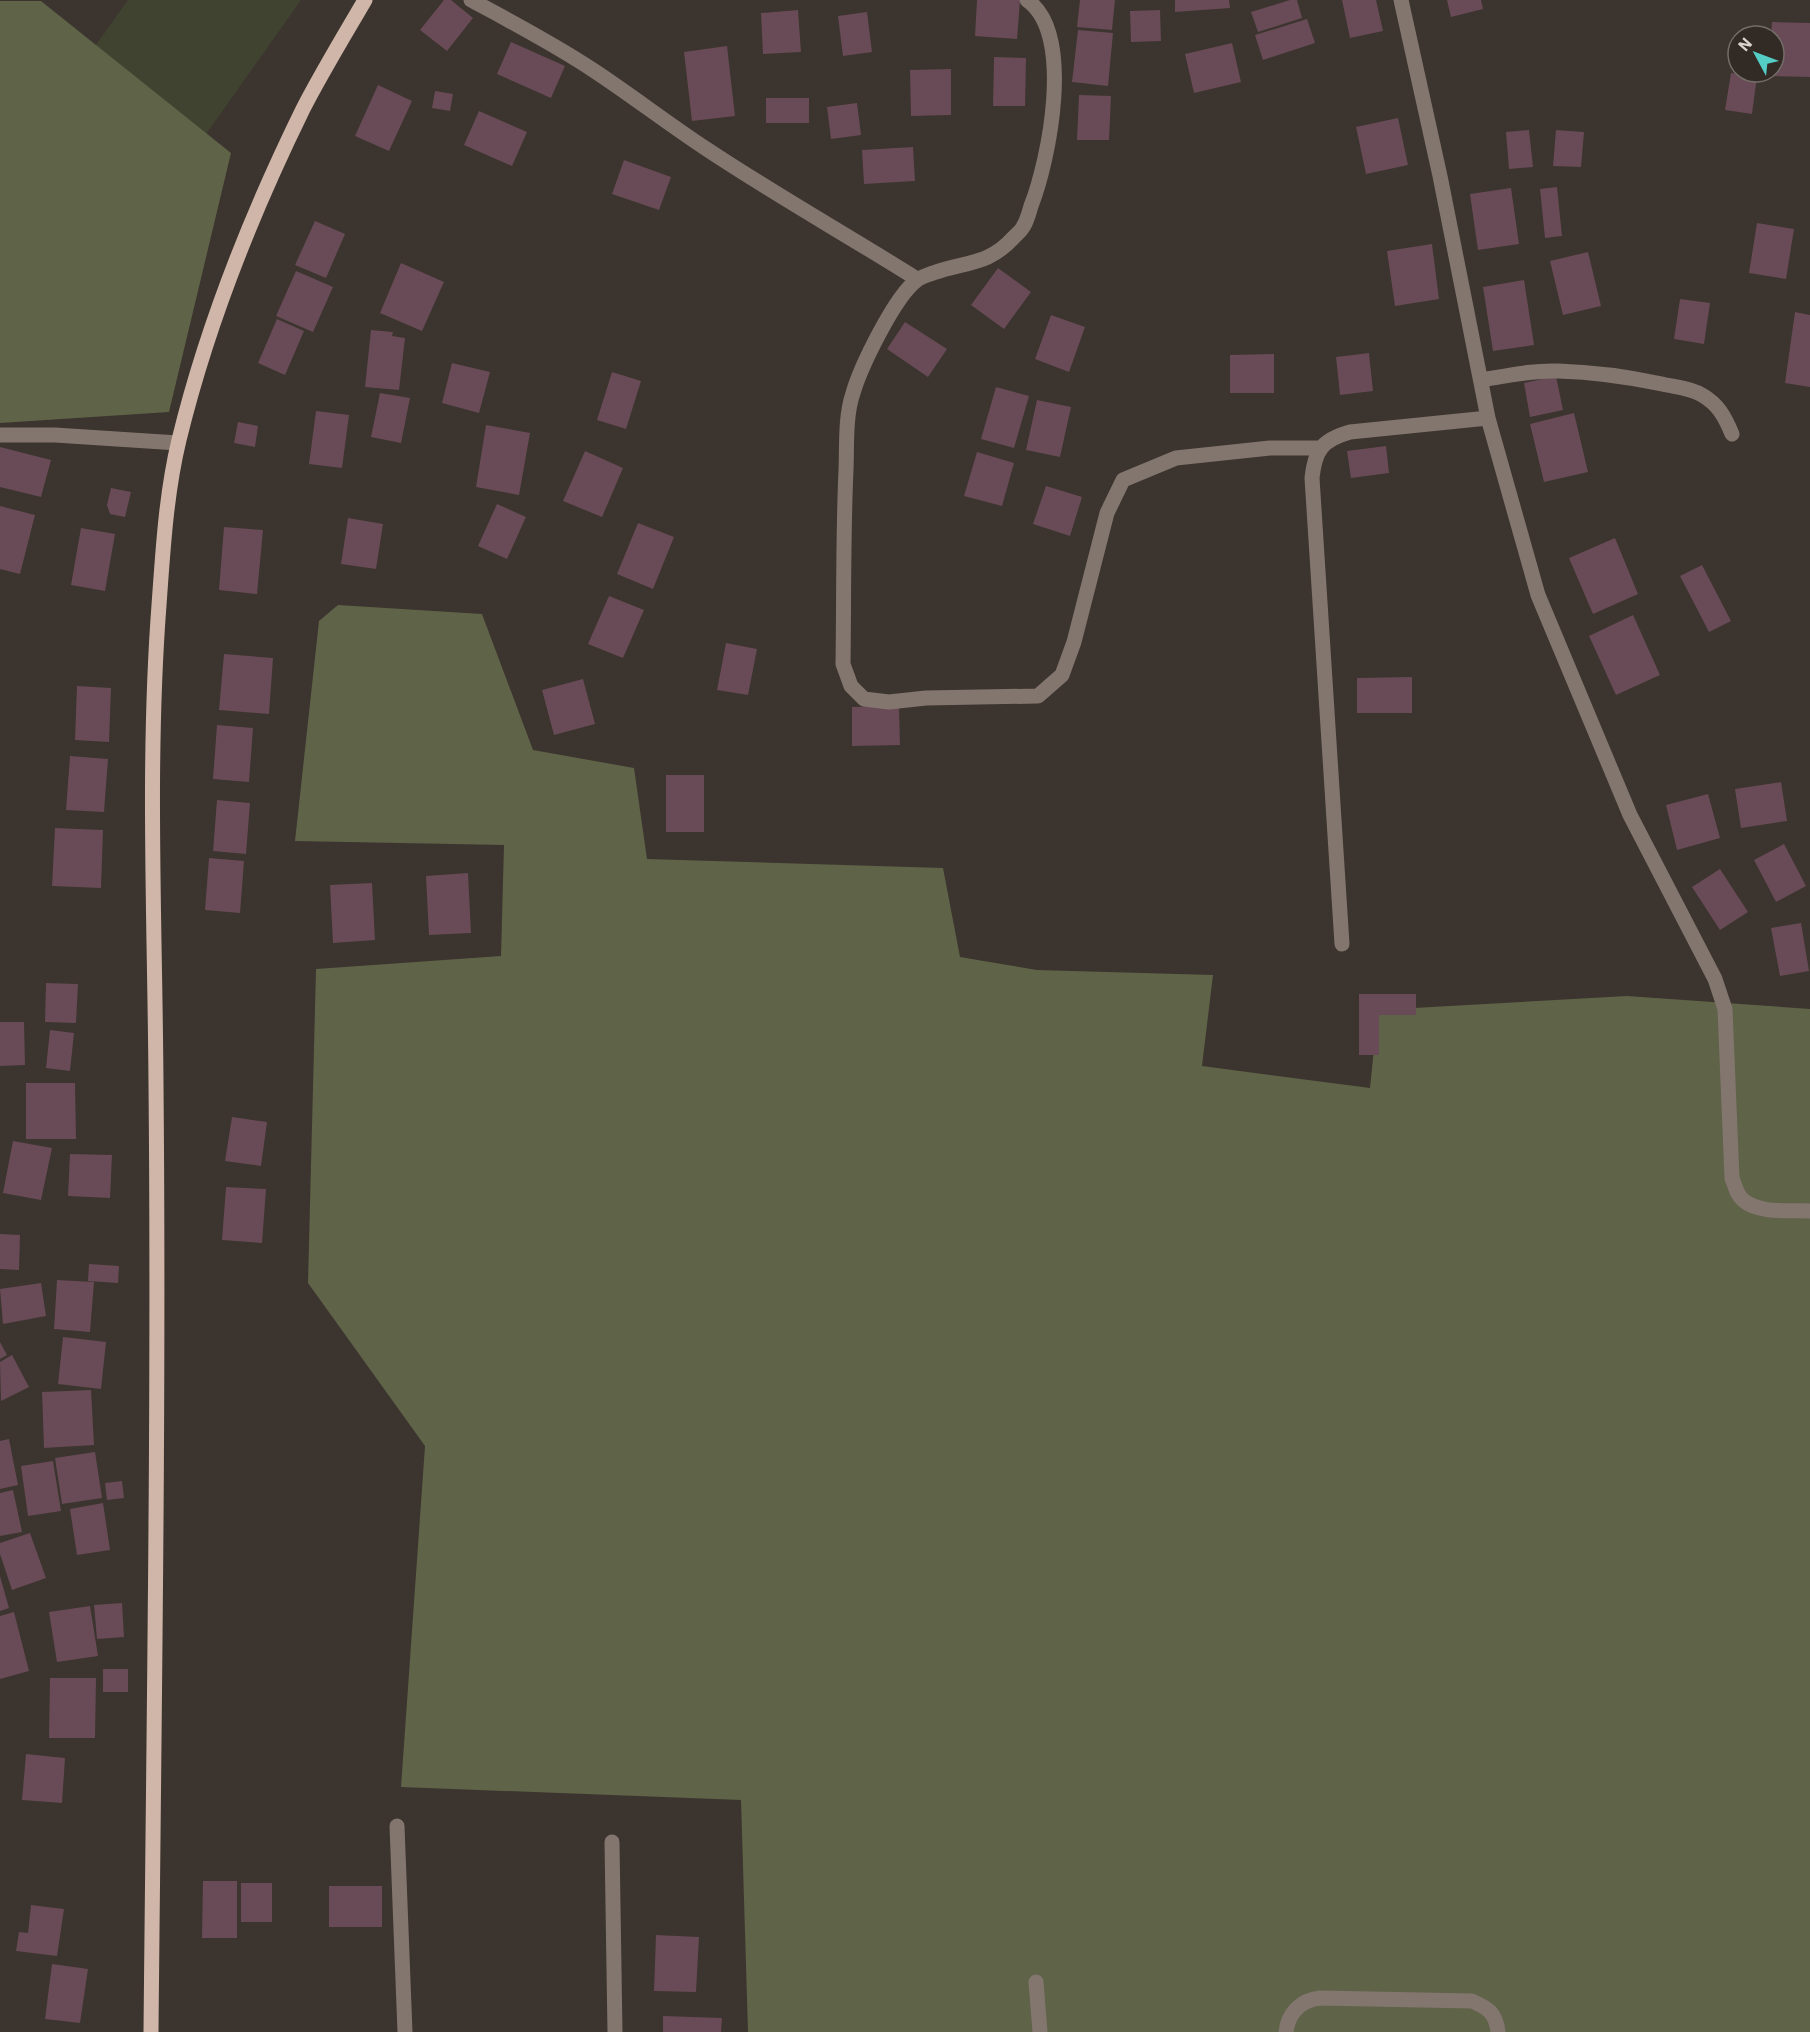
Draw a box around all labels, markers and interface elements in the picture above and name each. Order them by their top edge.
north arrow [1726,24,1786,84]
text: N [1733,33,1756,55]

